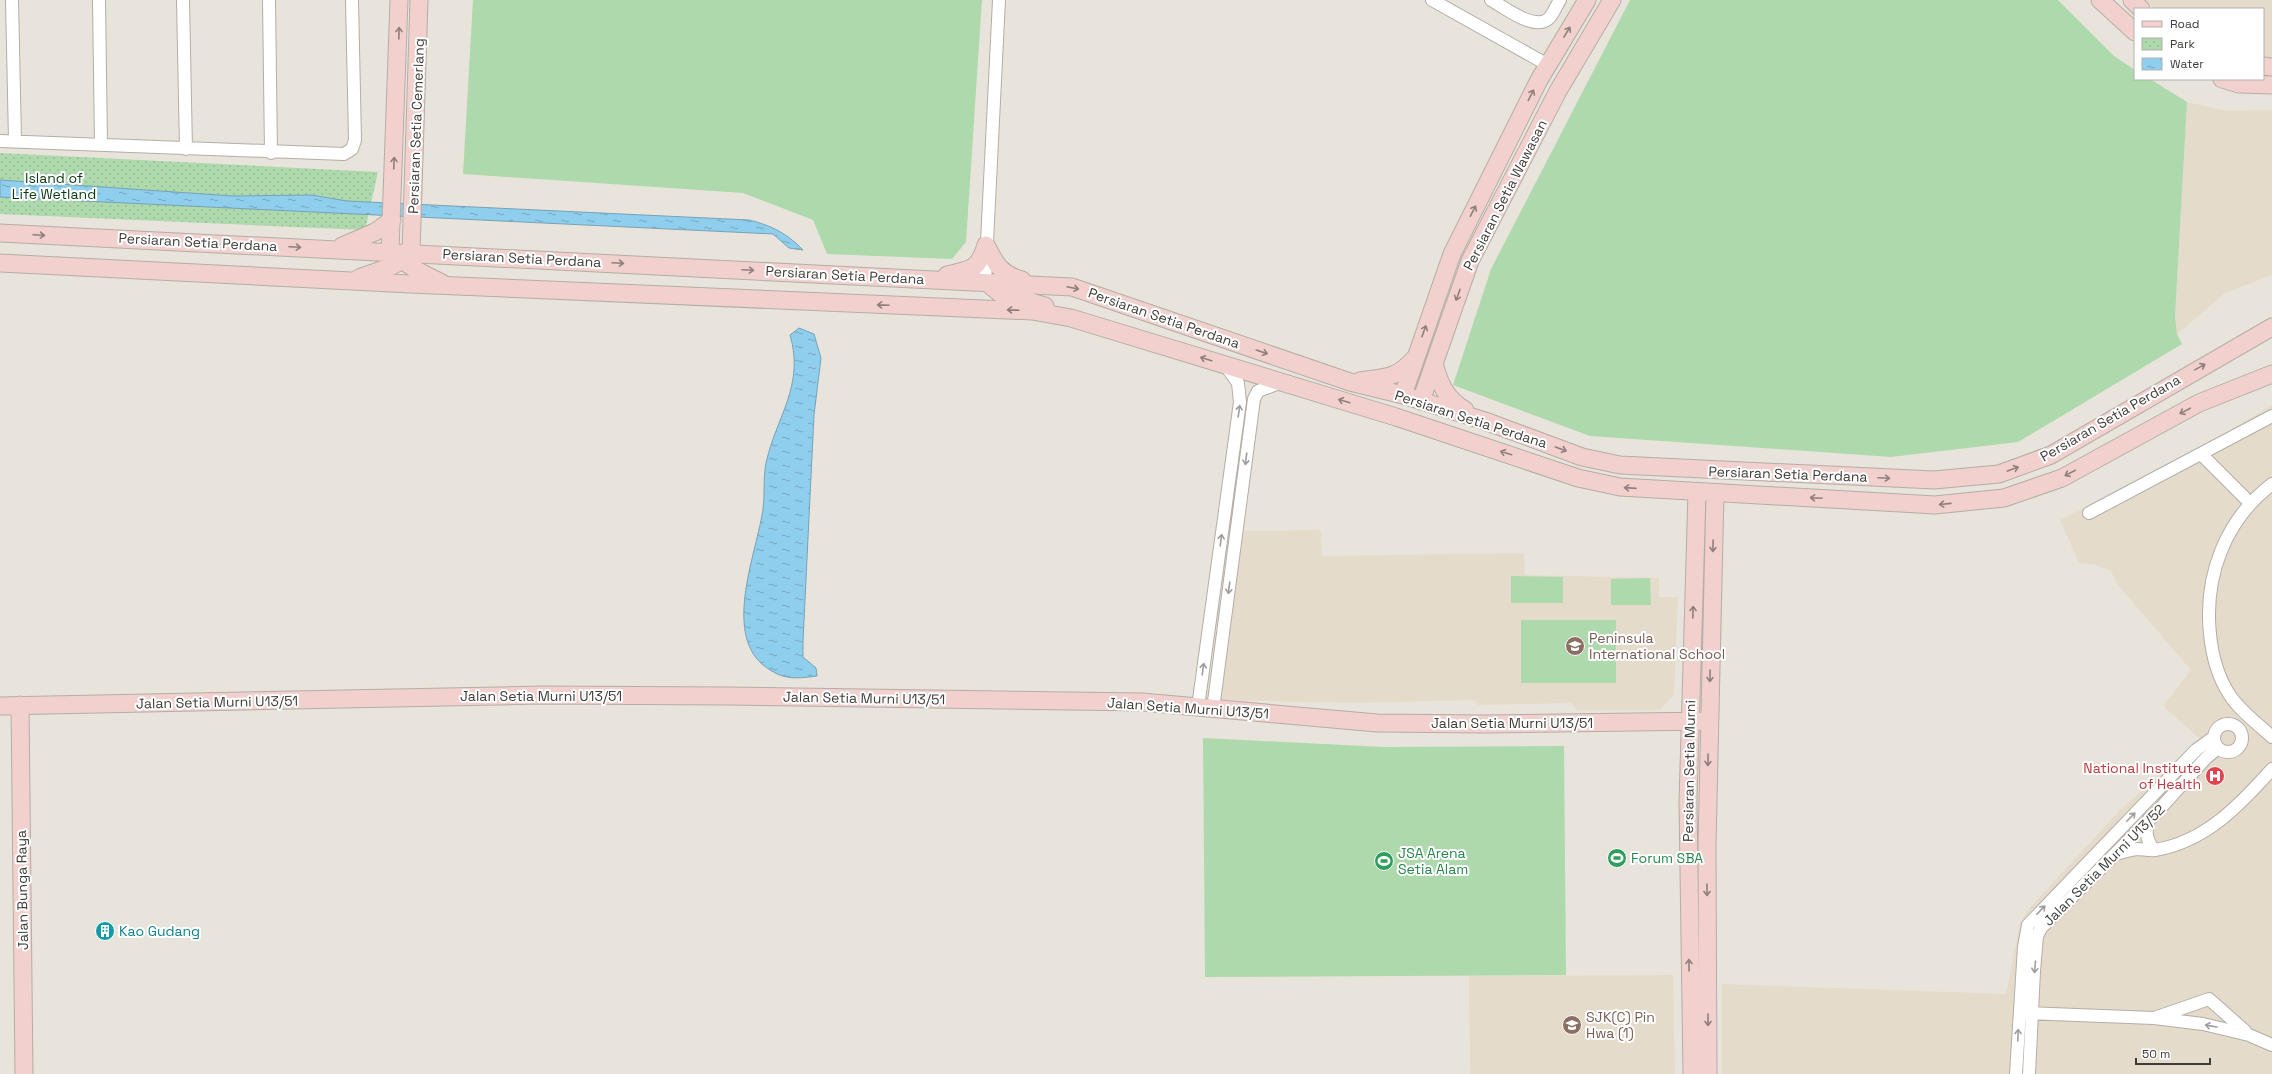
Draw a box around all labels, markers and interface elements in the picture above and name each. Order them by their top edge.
legend [2134,8,2264,80]
text: Road [2170,16,2199,32]
one-way arrow [1564,26,1572,38]
one-way arrow [395,27,403,40]
text: Park [2170,36,2195,52]
street label: Persiaran Setia Cemerlang [404,38,428,214]
text: Water [2170,56,2204,72]
one-way arrow [1528,89,1536,101]
street label: Persiaran Setia Wawasan [1459,117,1551,273]
one-way arrow [390,157,398,170]
park label: Island of Life Wetland [12,169,96,203]
one-way arrow [1470,205,1477,217]
street label: Persiaran Setia Perdana [118,229,278,255]
one-way arrow [32,231,45,238]
one-way arrow [288,243,301,250]
street label: Persiaran Setia Perdana [442,245,602,271]
one-way arrow [611,259,624,267]
street label: Persiaran Setia Perdana [765,262,925,288]
one-way arrow [741,266,754,274]
one-way arrow [1066,284,1079,292]
street label: Persiaran Setia Perdana [1086,284,1242,352]
one-way arrow [1454,288,1461,301]
one-way arrow [877,301,890,308]
one-way arrow [1007,307,1020,314]
one-way arrow [1421,326,1429,338]
one-way arrow [1256,349,1269,356]
one-way arrow [1200,355,1213,362]
one-way arrow [2194,362,2206,370]
street label: Persiaran Setia Perdana [2037,370,2183,466]
street label: Persiaran Setia Perdana [1393,386,1549,452]
one-way arrow [1338,397,1351,404]
one-way arrow [1235,405,1243,418]
one-way arrow [2179,408,2191,416]
one-way arrow [1554,445,1566,453]
one-way arrow [1500,449,1512,457]
one-way arrow [1242,452,1250,465]
street label: Persiaran Setia Perdana [1708,462,1868,486]
one-way arrow [2006,464,2018,472]
one-way arrow [2064,470,2076,477]
one-way arrow [1877,474,1890,482]
one-way arrow [1624,484,1637,491]
one-way arrow [1810,494,1823,502]
one-way arrow [1939,501,1952,508]
one-way arrow [1217,534,1225,547]
one-way arrow [1709,539,1717,552]
one-way arrow [1225,581,1233,594]
one-way arrow [1689,606,1697,619]
place label: Peninsula International School [1589,629,1725,663]
school or university icon: Peninsula International School [1564,635,1586,657]
one-way arrow [1199,662,1207,675]
one-way arrow [1706,669,1714,682]
street label: Jalan Setia Murni U13/51 [460,687,622,705]
street label: Jalan Setia Murni U13/51 [783,688,945,708]
street label: Jalan Setia Murni U13/51 [136,692,298,712]
street label: Jalan Setia Murni U13/51 [1106,693,1270,723]
street label: Persiaran Setia Murni [1679,700,1699,842]
street label: Jalan Setia Murni U13/51 [1431,714,1593,732]
one-way arrow [1704,753,1712,766]
place label: National Institute of Health [2083,759,2201,793]
hospital icon: National Institute of Health [2204,765,2226,787]
street label: Jalan Setia Murni U13/52 [2039,800,2169,930]
one-way arrow [2126,812,2136,822]
street label: Jalan Bunga Raya [12,830,32,950]
place label: JSA Arena Setia Alam [1398,844,1468,878]
sports icon: Forum SBA [1606,847,1628,869]
place label: Forum SBA [1631,849,1703,867]
sports icon: JSA Arena Setia Alam [1373,850,1395,872]
one-way arrow [1703,883,1711,896]
one-way arrow [2036,905,2045,915]
building icon: Kao Gudang [94,920,116,942]
place label: Kao Gudang [119,922,200,940]
one-way arrow [1686,959,1693,972]
one-way arrow [2031,960,2038,973]
place label: SJK(C) Pin Hwa (1) [1586,1008,1655,1042]
one-way arrow [1704,1013,1712,1026]
school or university icon: SJK(C) Pin Hwa (1) [1561,1014,1583,1036]
one-way arrow [2205,1021,2218,1029]
one-way arrow [2014,1029,2022,1042]
scale bar [2136,1040,2210,1066]
text: 50 m [2142,1046,2170,1062]

